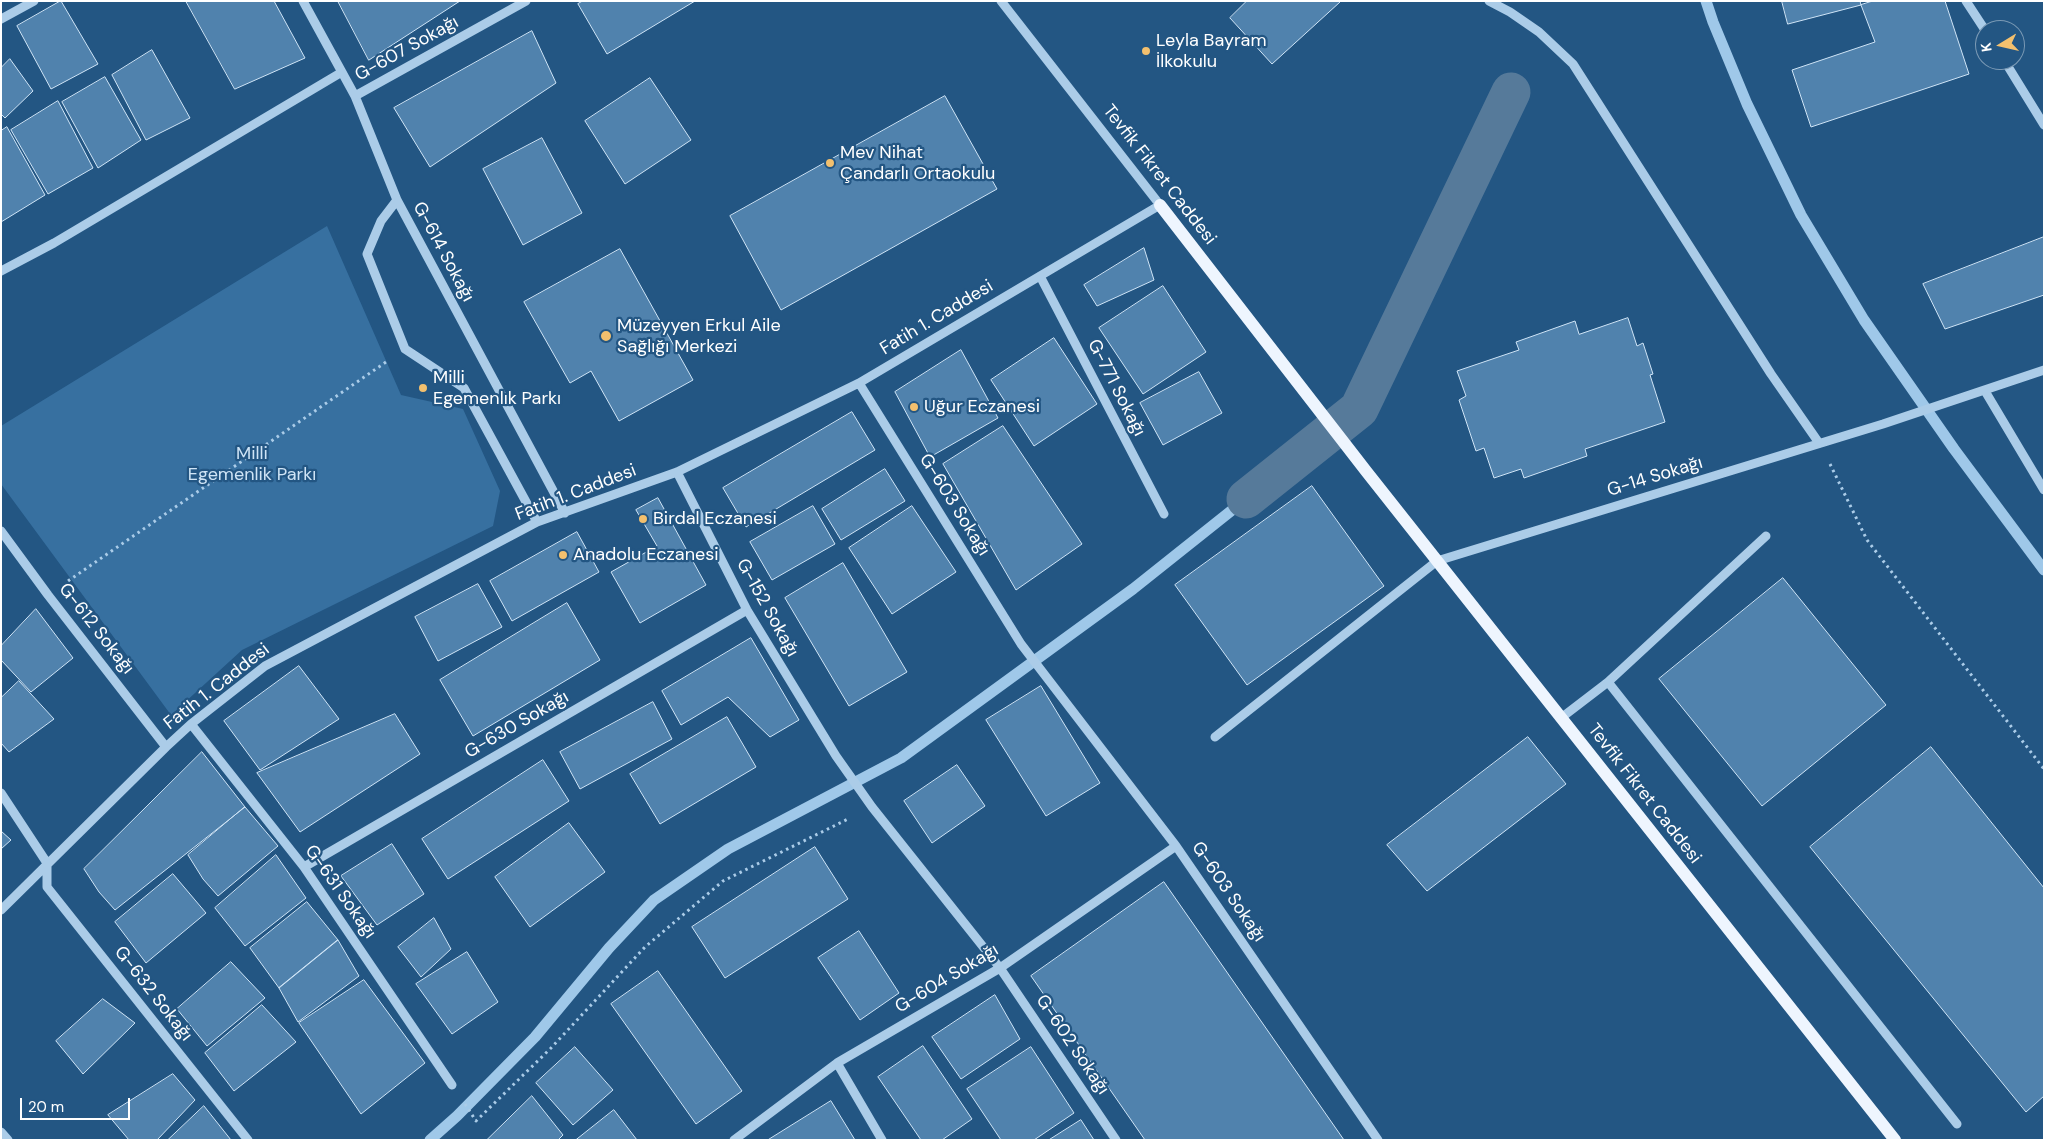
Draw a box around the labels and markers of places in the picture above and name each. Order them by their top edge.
place label: Leyla Bayram İlkokulu [1156,30,1266,72]
marker: Leyla Bayram İlkokulu [1140,45,1152,57]
place label: Mev Nihat Çandarlı Ortaokulu [840,142,995,184]
marker: Mev Nihat Çandarlı Ortaokulu [824,157,836,169]
place label: Müzeyyen Erkul Aile Sağlığı Merkezi [617,315,781,358]
marker: Müzeyyen Erkul Aile Sağlığı Merkezi [599,329,613,343]
place label: Milli Egemenlık Parkı [433,367,561,409]
marker: Milli Egemenlık Parkı [417,382,429,394]
place label: Uğur Eczanesi [924,396,1040,418]
marker: Uğur Eczanesi [908,401,920,413]
place label: Birdal Eczanesi [653,508,777,530]
marker: Birdal Eczanesi [637,513,649,525]
place label: Anadolu Eczanesi [573,544,719,566]
marker: Anadolu Eczanesi [557,549,569,561]

